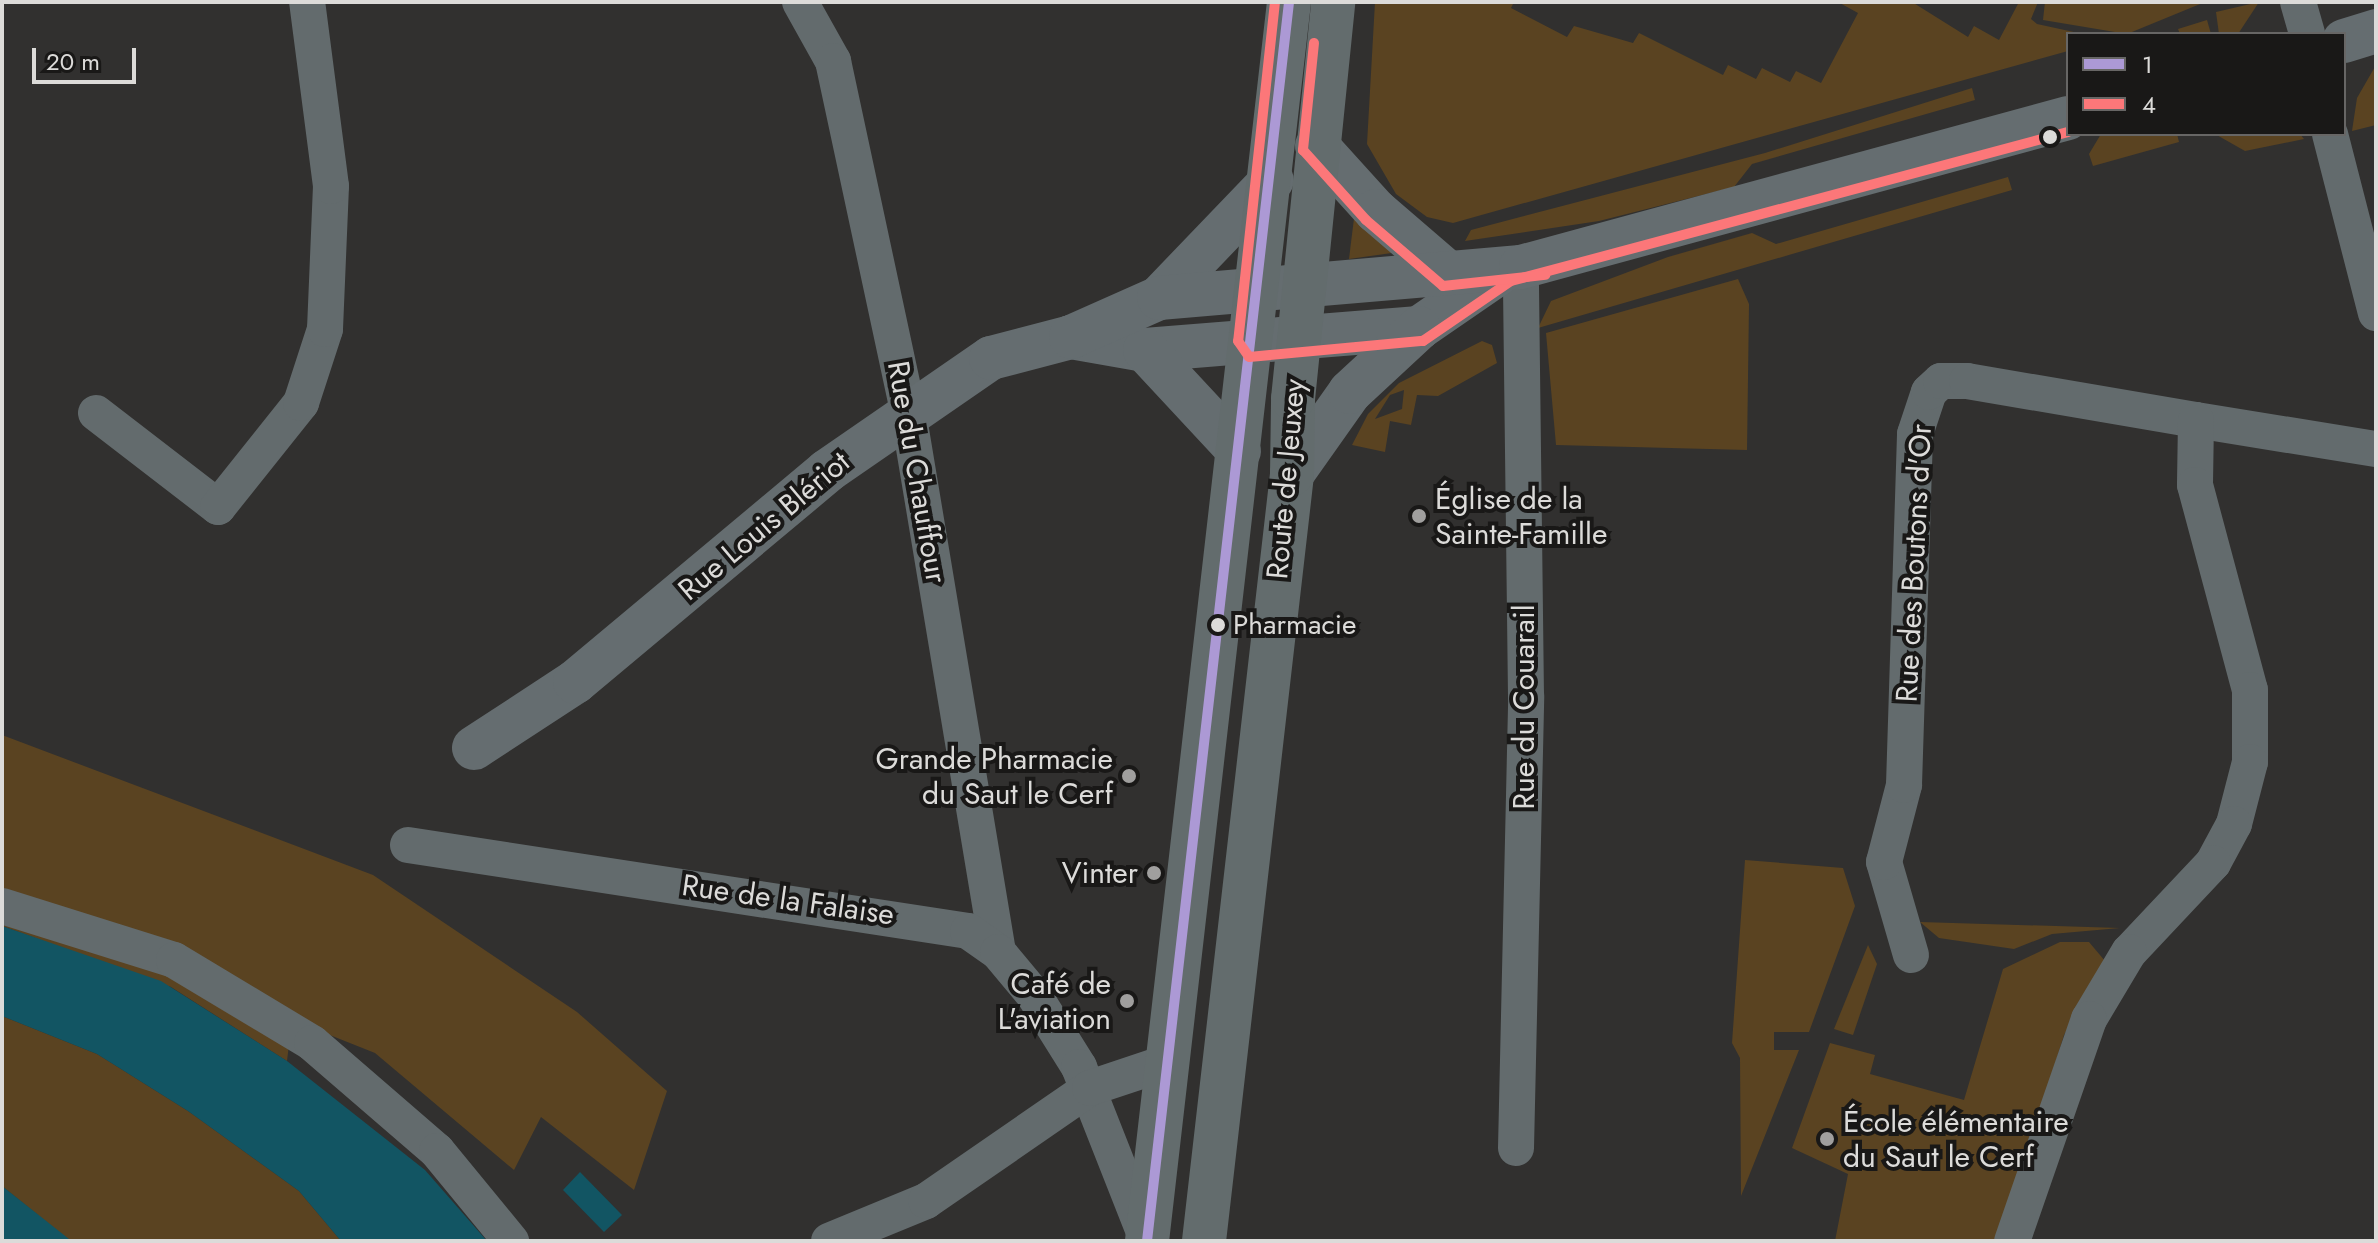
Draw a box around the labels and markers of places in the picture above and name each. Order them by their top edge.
unlabelled marker [2042,129,2058,145]
place label: Église de la Sainte-Famille [1435,481,1607,552]
marker: Église de la Sainte-Famille [1410,507,1428,525]
place label: Pharmacie [1233,608,1357,642]
marker: Pharmacie [1210,617,1226,633]
place label: Grande Pharmacie du Saut le Cerf [875,741,1113,812]
marker: Grande Pharmacie du Saut le Cerf [1120,767,1138,785]
place label: Vinter [1062,855,1138,891]
marker: Vinter [1145,864,1163,882]
place label: Café de L'aviation [998,966,1111,1036]
marker: Café de L'aviation [1118,992,1136,1010]
place label: École élémentaire du Saut le Cerf [1843,1104,2069,1174]
marker: École élémentaire du Saut le Cerf [1818,1130,1836,1148]

